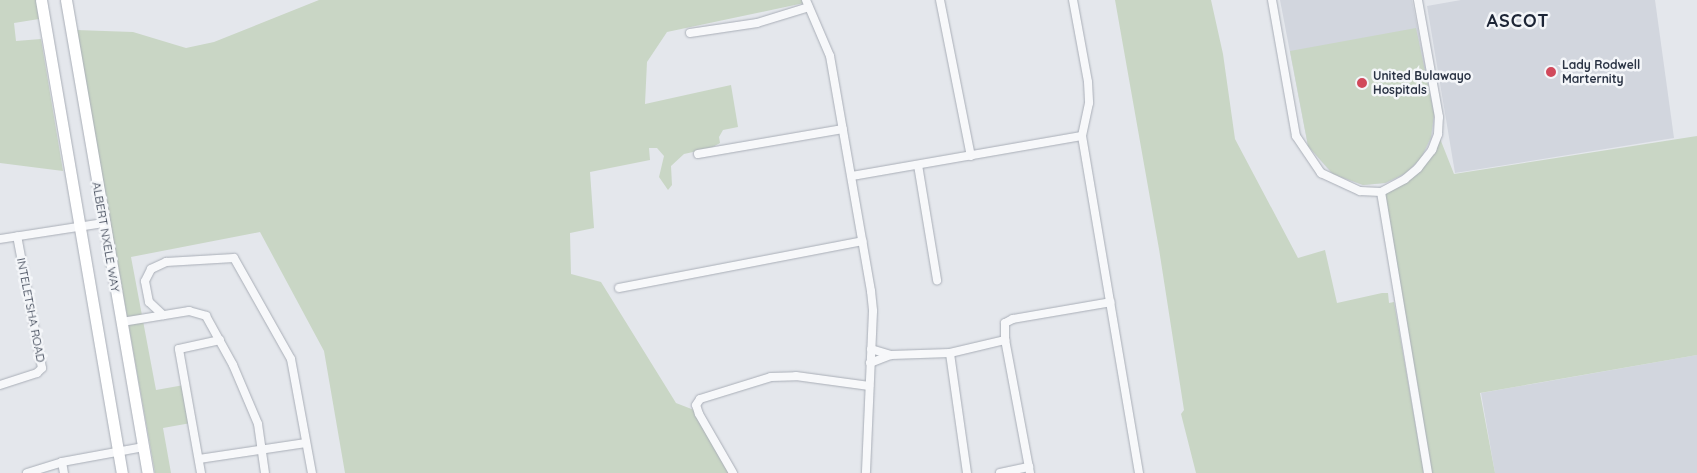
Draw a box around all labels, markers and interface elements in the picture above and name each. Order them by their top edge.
district label: ASCOT [1486,10,1550,32]
place label: Lady Rodwell Marternity [1562,58,1640,86]
marker: Lady Rodwell Marternity [1544,65,1558,79]
place label: United Bulawayo Hospitals [1373,69,1471,97]
marker: United Bulawayo Hospitals [1355,76,1369,90]
street label: ALBERT NXELE WAY [89,181,123,293]
street label: INTELETSHA ROAD [14,257,48,363]

